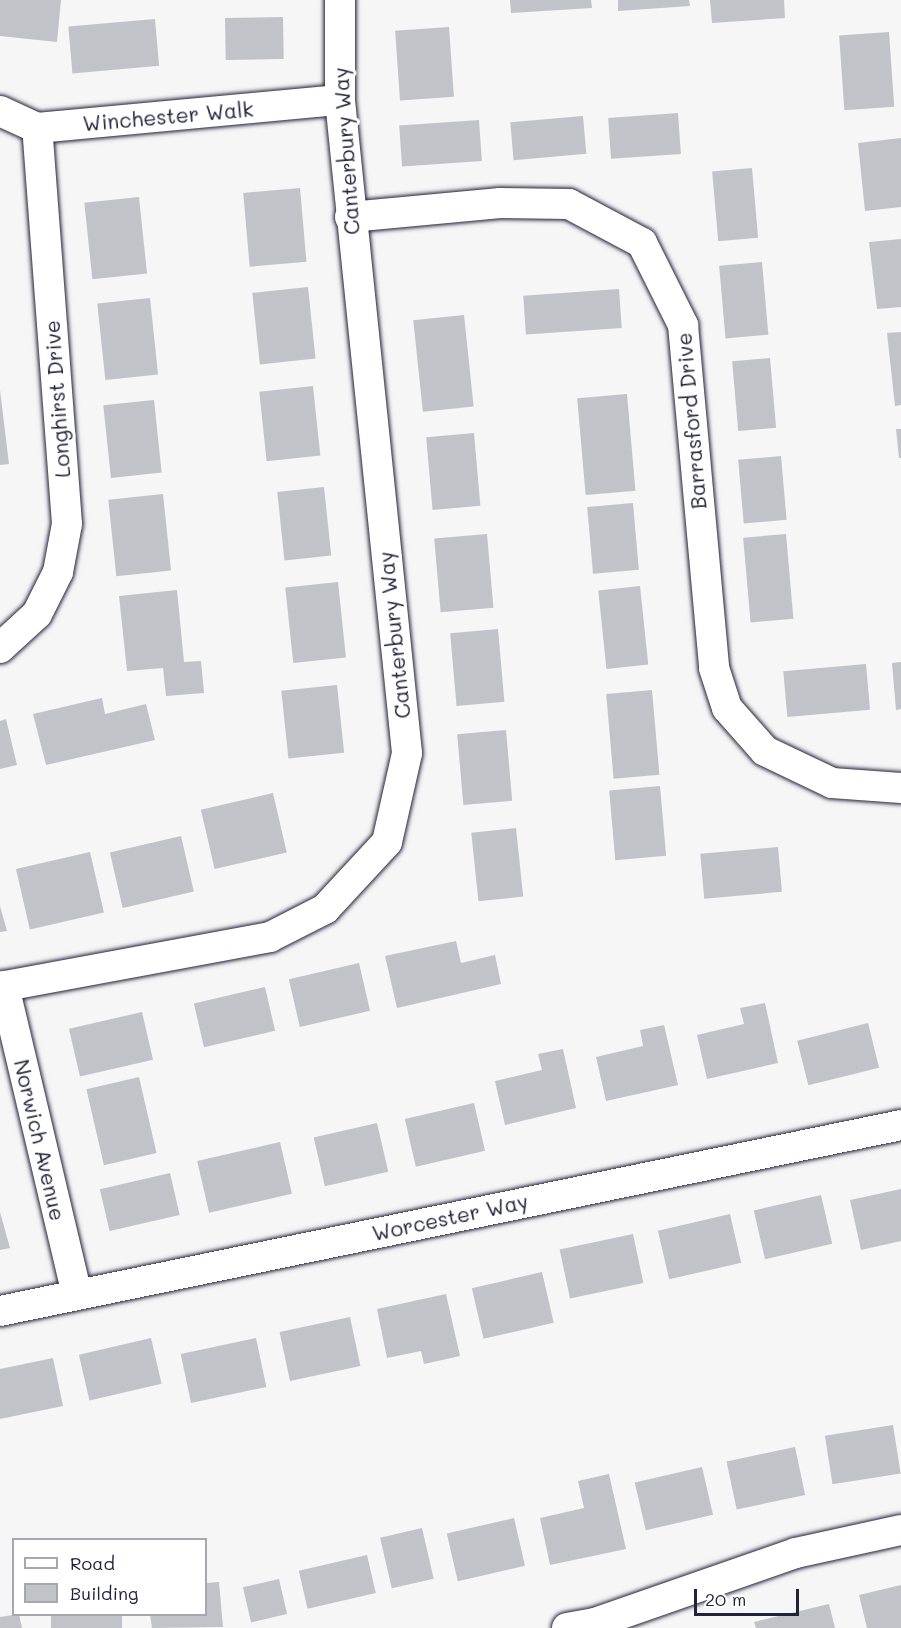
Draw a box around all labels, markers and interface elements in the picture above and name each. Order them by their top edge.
street label: Canterbury Way [328,66,364,236]
street label: Winchester Walk [82,96,254,136]
street label: Longhirst Drive [39,319,75,479]
street label: Barrasford Drive [671,332,711,510]
street label: Canterbury Way [373,550,415,720]
street label: Norwich Avenue [9,1057,71,1223]
street label: Worcester Way [370,1188,530,1246]
legend [12,1538,207,1616]
text: Road [70,1551,115,1575]
scale bar [697,1577,802,1615]
text: Building [70,1581,138,1605]
text: 20 m [705,1587,746,1611]

